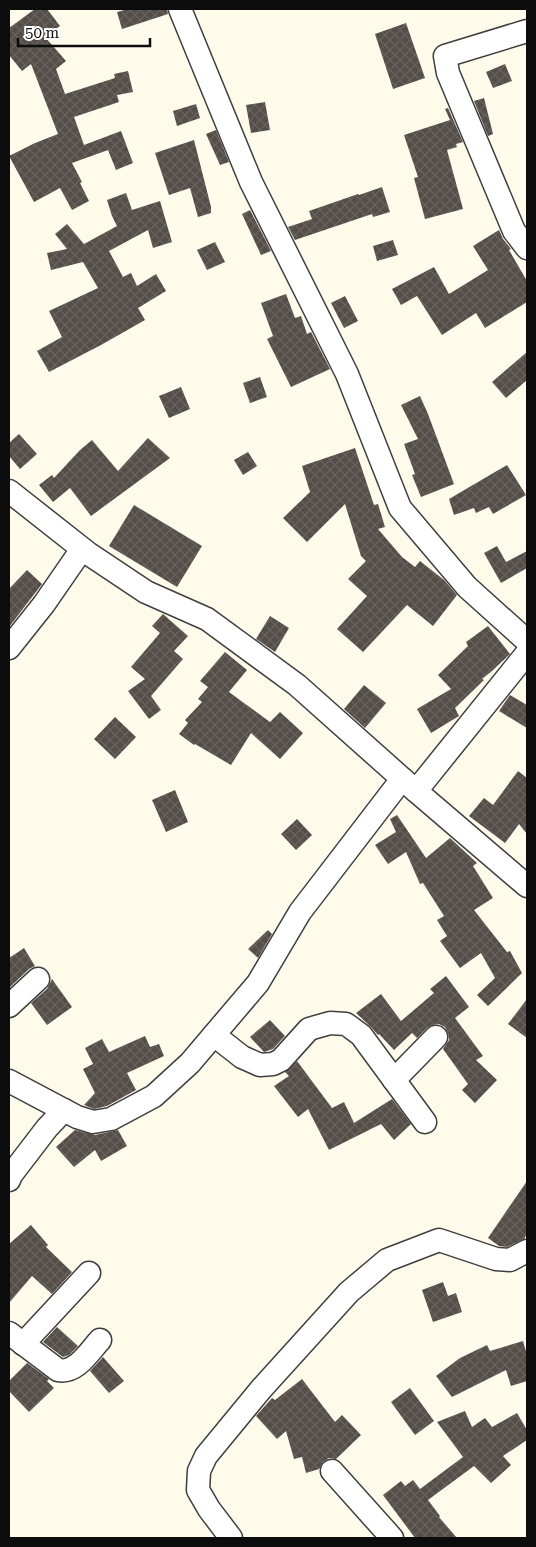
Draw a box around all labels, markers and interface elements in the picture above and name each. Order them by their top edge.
scale bar [18,15,150,47]
text: 50 m [25,24,60,42]

